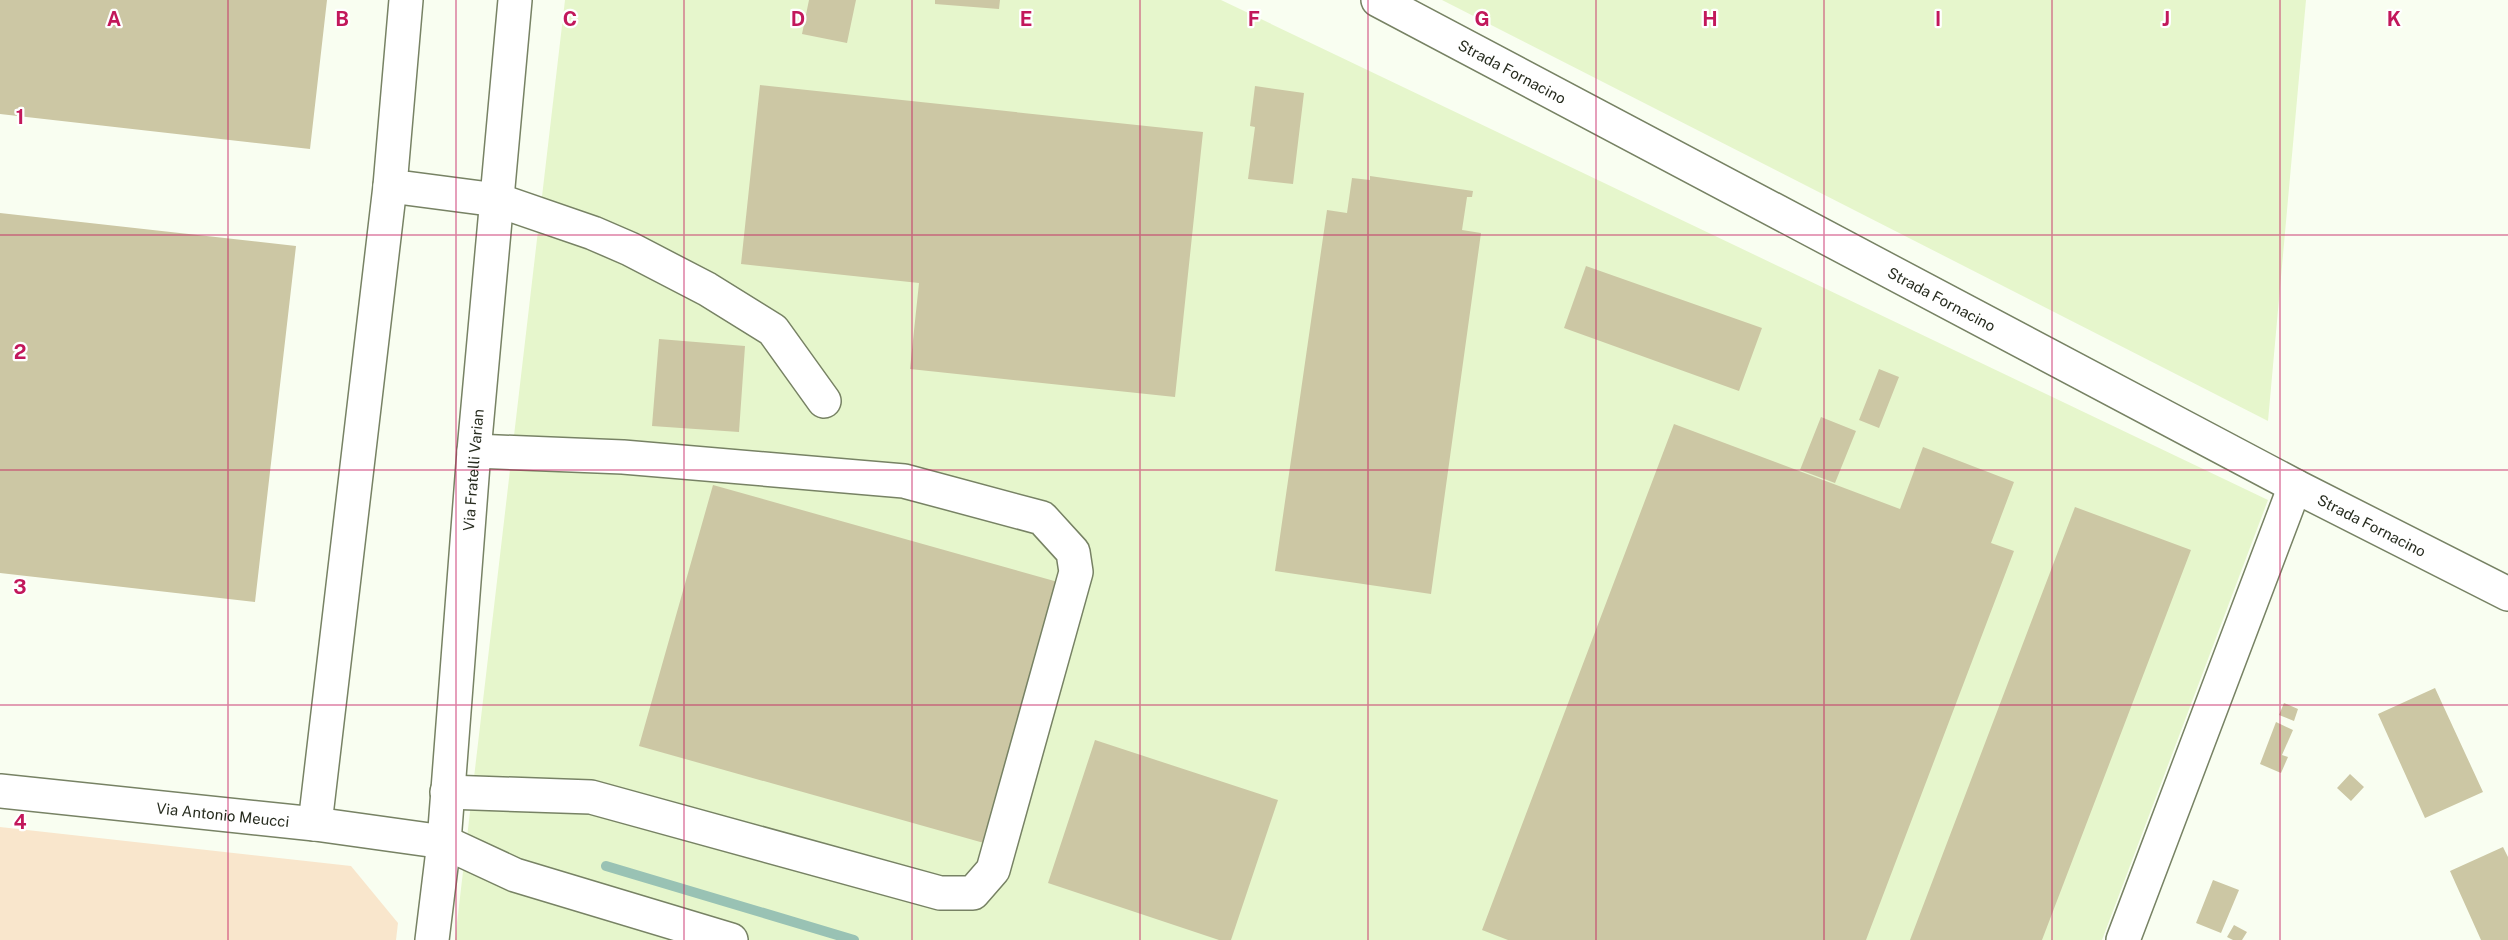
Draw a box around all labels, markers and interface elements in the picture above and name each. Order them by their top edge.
text: A [107,7,121,31]
text: B [335,7,349,31]
text: C [563,7,577,31]
text: D [791,7,805,31]
text: E [1020,7,1032,31]
text: F [1248,7,1260,31]
text: G [1474,7,1490,31]
text: H [1702,7,1718,31]
text: I [1935,7,1941,31]
text: J [2162,7,2170,31]
text: K [2387,7,2401,31]
street label: Strada Fornacino [1456,36,1569,107]
text: 1 [16,105,24,129]
street label: Strada Fornacino [1885,263,1998,334]
text: 2 [14,340,26,364]
street label: Via Fratelli Varian [459,408,486,532]
street label: Strada Fornacino [2315,490,2429,560]
text: 3 [13,575,27,599]
street label: Via Antonio Meucci [155,799,290,830]
text: 4 [13,810,27,834]

